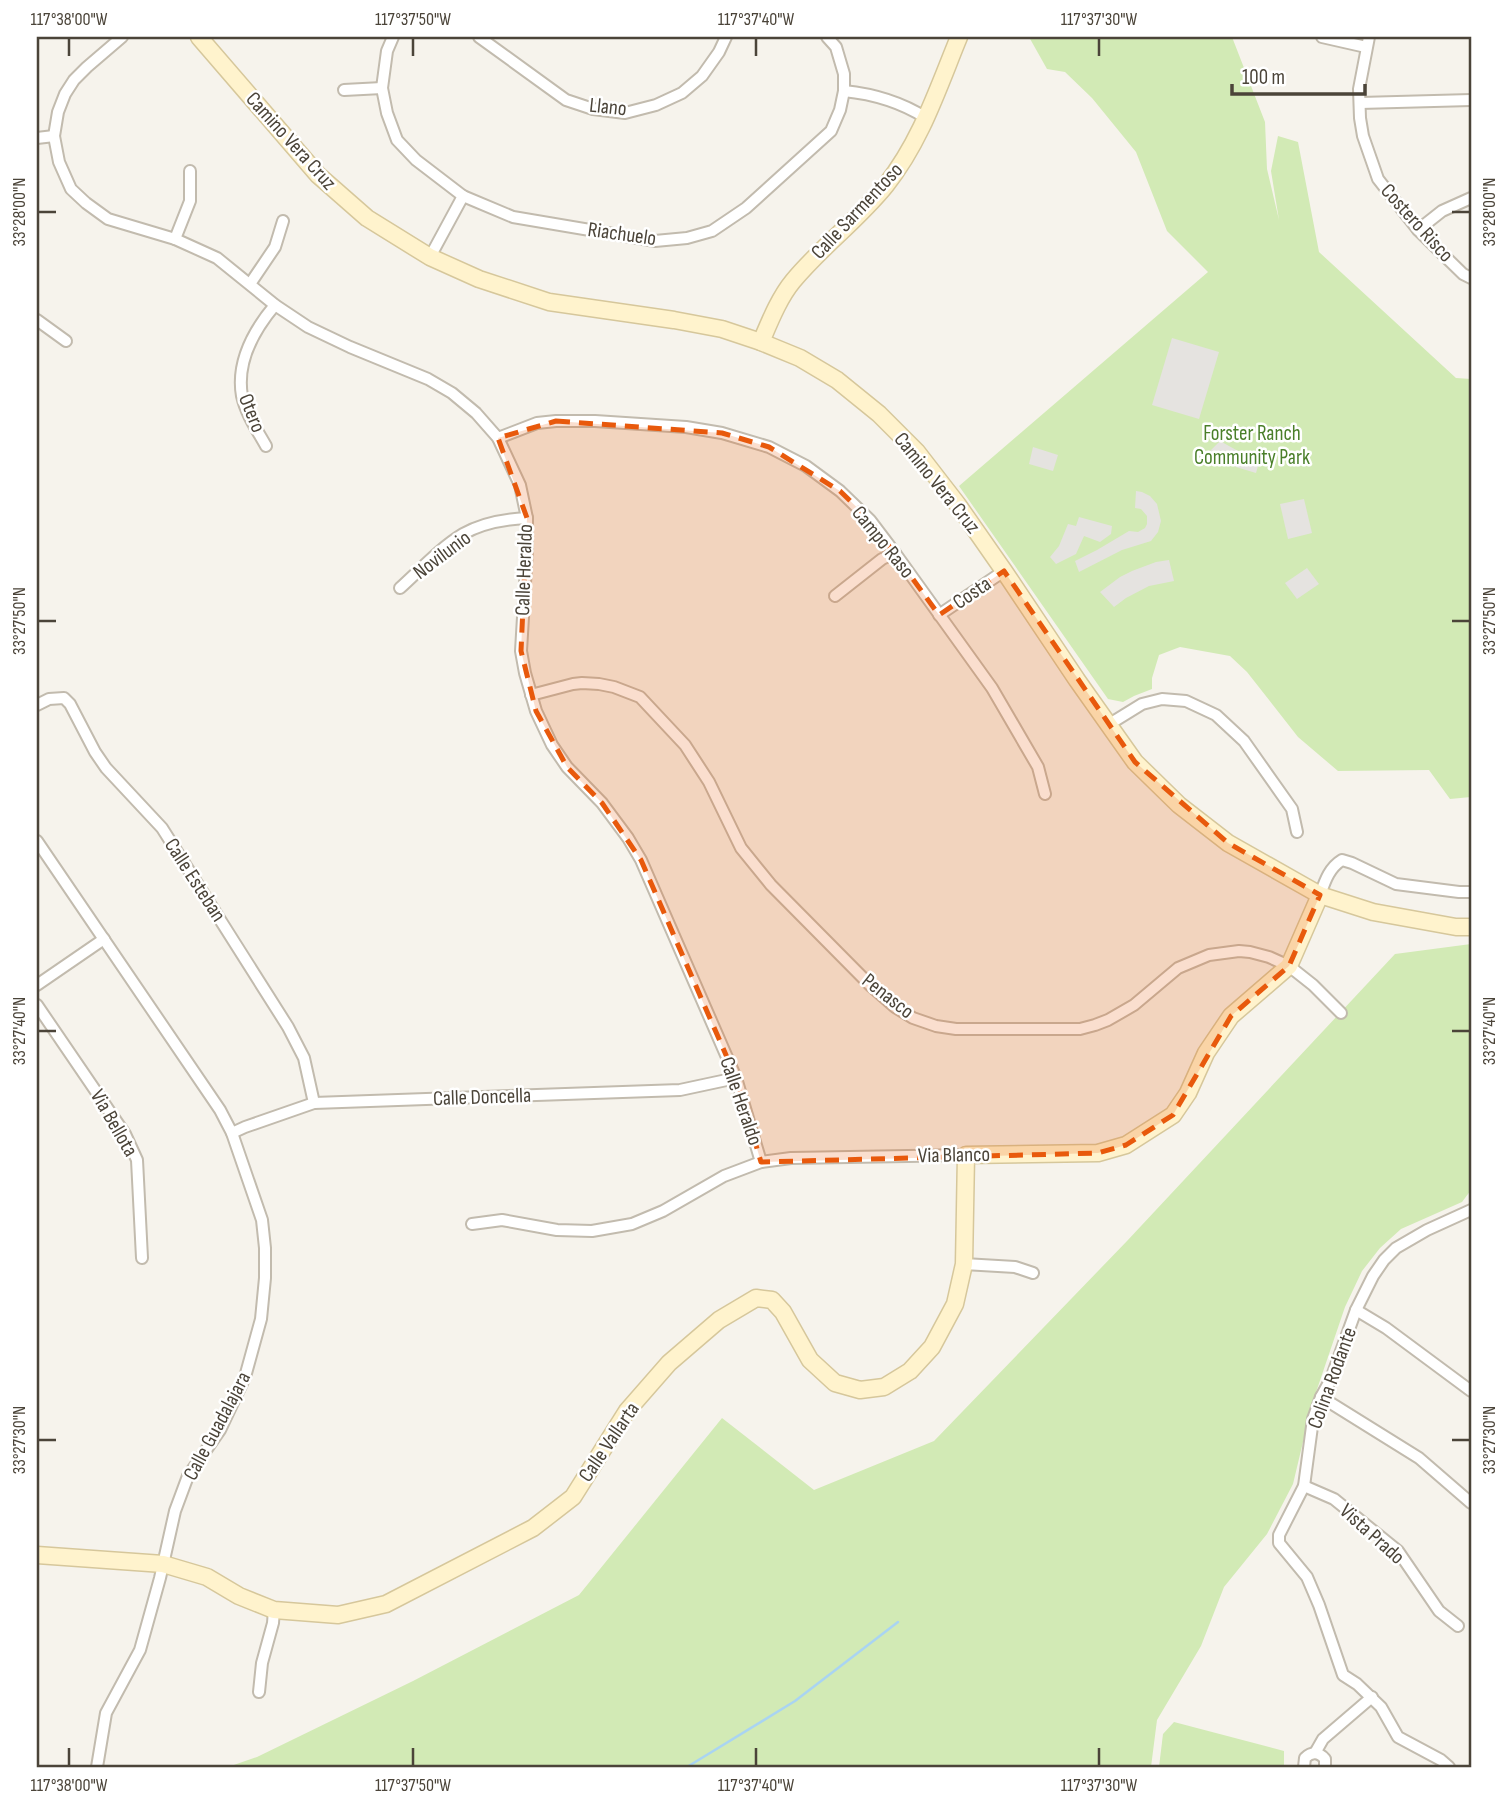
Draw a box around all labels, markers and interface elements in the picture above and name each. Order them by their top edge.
text: 117°38'00"W [31,9,108,30]
text: 117°37'50"W [375,9,451,30]
text: 117°37'40"W [718,9,794,30]
text: 117°37'30"W [1061,9,1137,30]
scale bar [1232,52,1364,96]
text: 100 m [1242,65,1285,90]
street label: Camino Vera Cruz [241,87,342,195]
street label: Llano [588,93,628,121]
street label: Calle Sarmentoso [806,158,908,264]
text: 33°28'00"N [9,178,30,246]
text: 33°28'00"N [1479,178,1500,246]
street label: Costero Risco [1375,179,1459,267]
street label: Riachuelo [586,217,658,251]
street label: Otero [233,390,271,436]
park label: Forster Ranch Community Park [1194,421,1310,470]
street label: Camino Vera Cruz [889,427,986,539]
street label: Campo Raso [846,501,920,583]
street label: Calle Heraldo [510,524,538,616]
street label: Novilunio [408,525,476,585]
street label: Costa [948,571,996,615]
text: 33°27'50"N [9,587,30,655]
text: 33°27'50"N [1479,587,1500,655]
street label: Calle Esteban [159,834,231,926]
street label: Penasco [857,968,919,1024]
text: 33°27'40"N [9,997,30,1065]
text: 33°27'40"N [1479,997,1500,1065]
street label: Calle Heraldo [714,1054,768,1148]
street label: Calle Doncella [432,1083,532,1111]
street label: Via Bellota [85,1085,143,1161]
street label: Via Blanco [918,1142,990,1168]
street label: Colina Rodante [1302,1324,1362,1432]
street label: Calle Guadalajara [178,1367,256,1485]
street label: Calle Vallarta [573,1397,645,1487]
text: 33°27'30"N [9,1406,30,1474]
text: 33°27'30"N [1479,1406,1500,1474]
street label: Vista Prado [1334,1498,1410,1570]
text: 117°38'00"W [31,1775,108,1796]
text: 117°37'50"W [375,1775,451,1796]
text: 117°37'40"W [718,1775,794,1796]
text: 117°37'30"W [1061,1775,1137,1796]

